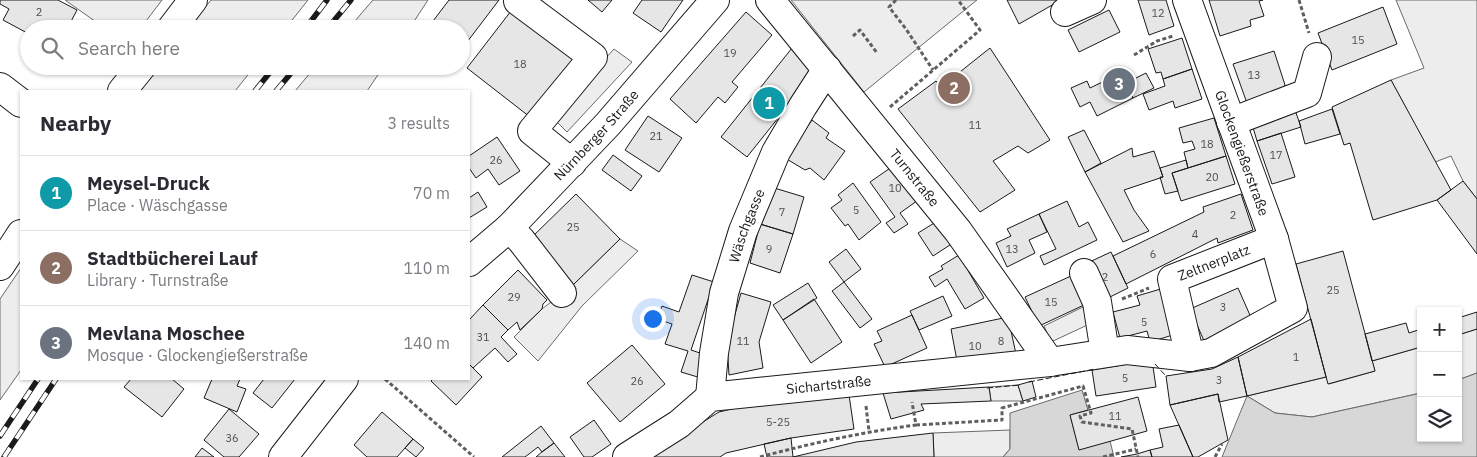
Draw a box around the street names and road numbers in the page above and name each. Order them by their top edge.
street label: Nürnberger Straße [550,86,643,184]
street label: Glockengießerstraße [1211,88,1273,219]
street label: Turnstraße [886,145,944,210]
street label: Wäschgasse [725,186,769,265]
street label: Zeltnerplatz [1175,240,1253,285]
street label: Sichartstraße [785,371,872,398]

